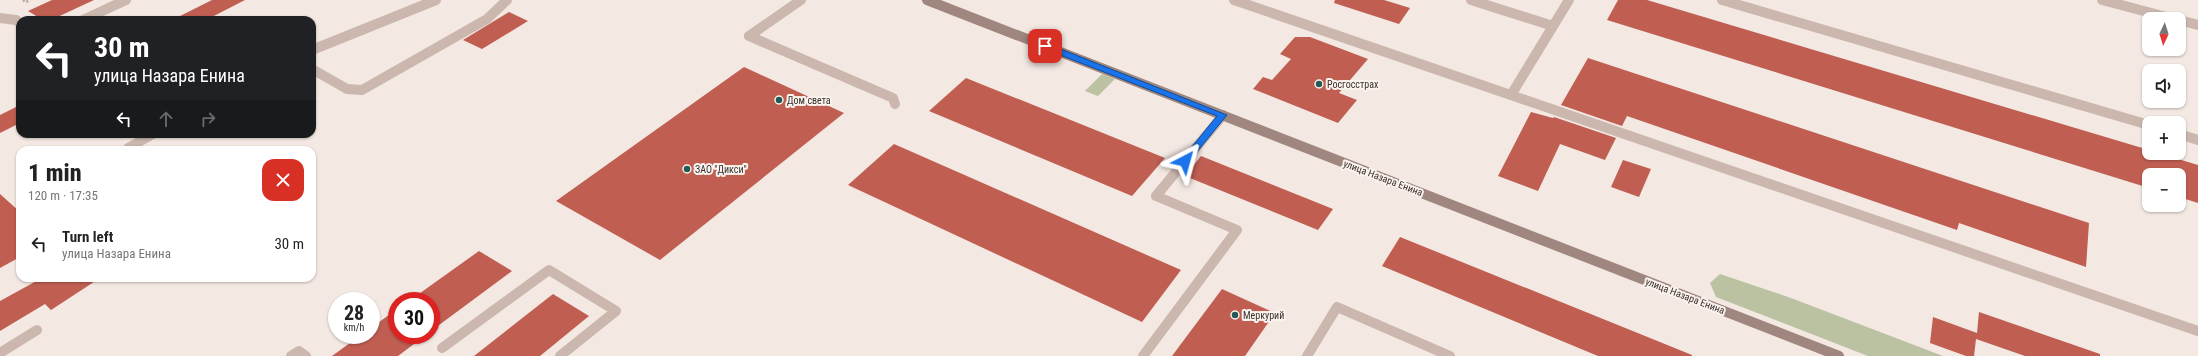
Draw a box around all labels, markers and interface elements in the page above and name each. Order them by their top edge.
north arrow [2142,12,2186,56]
map controls [2142,12,2186,212]
pin [1028,29,1062,63]
text: 30 m [94,31,150,64]
icon: left [28,32,80,84]
icon: arrive [1034,35,1056,57]
button: sound [2142,64,2186,108]
text: улица Назара Енина [94,65,245,86]
marker: Росгосстрах [1314,79,1324,89]
place label: Росгосстрах [1327,79,1379,90]
marker: Дом света [774,95,784,105]
place label: Дом света [787,95,831,106]
icon: left [113,108,135,130]
icon: ahead [155,108,177,130]
icon: right [197,108,219,130]
button: + [2142,116,2186,160]
position arrow [1164,140,1206,182]
street label: улица Назара Енина [1342,158,1424,198]
text: 1 min [28,159,82,187]
button: close [262,159,304,201]
marker: ЗАО "Дикси" [682,164,692,174]
place label: ЗАО "Дикси" [695,164,747,175]
button: − [2142,168,2186,212]
text: 120 m · 17:35 [28,188,98,203]
text: Turn left [62,228,113,246]
icon: left [28,233,50,255]
text: 30 m [274,235,304,253]
text: улица Назара Енина [62,246,171,261]
street label: улица Назара Енина [1644,276,1726,316]
speed limit sign: 30 [388,292,440,344]
text: 28 [344,301,364,325]
marker: Меркурий [1230,310,1240,320]
place label: Меркурий [1243,310,1284,321]
text: km/h [344,322,364,333]

